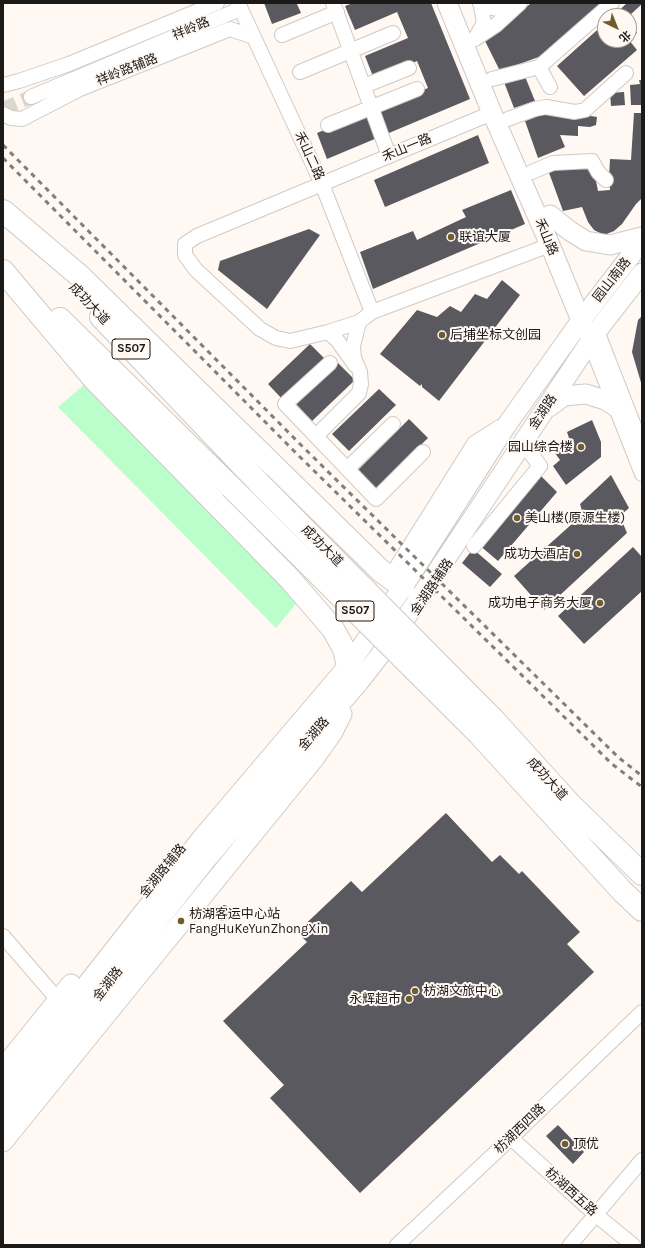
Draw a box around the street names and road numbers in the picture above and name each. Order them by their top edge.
street label: 祥岭路 [170,14,212,44]
street label: 祥岭路辅路 [94,51,160,89]
street label: 禾山二路 [291,129,327,183]
street label: 禾山一路 [380,131,434,165]
street label: 禾山路 [531,216,561,258]
street label: 园山南路 [590,255,634,305]
street label: 成功大道 [66,280,112,328]
road number: S507 [112,339,150,359]
street label: 金湖路 [526,391,560,433]
street label: 成功大道 [298,522,346,570]
street label: 金湖路辅路 [407,556,457,618]
road number: S507 [336,601,374,621]
street label: 金湖路 [295,714,333,754]
street label: 成功大道 [524,754,570,804]
street label: 金湖路辅路 [136,841,190,901]
street label: 金湖路 [90,964,126,1004]
street label: 枋湖西四路 [491,1101,549,1157]
street label: 枋湖西五路 [542,1164,600,1220]

